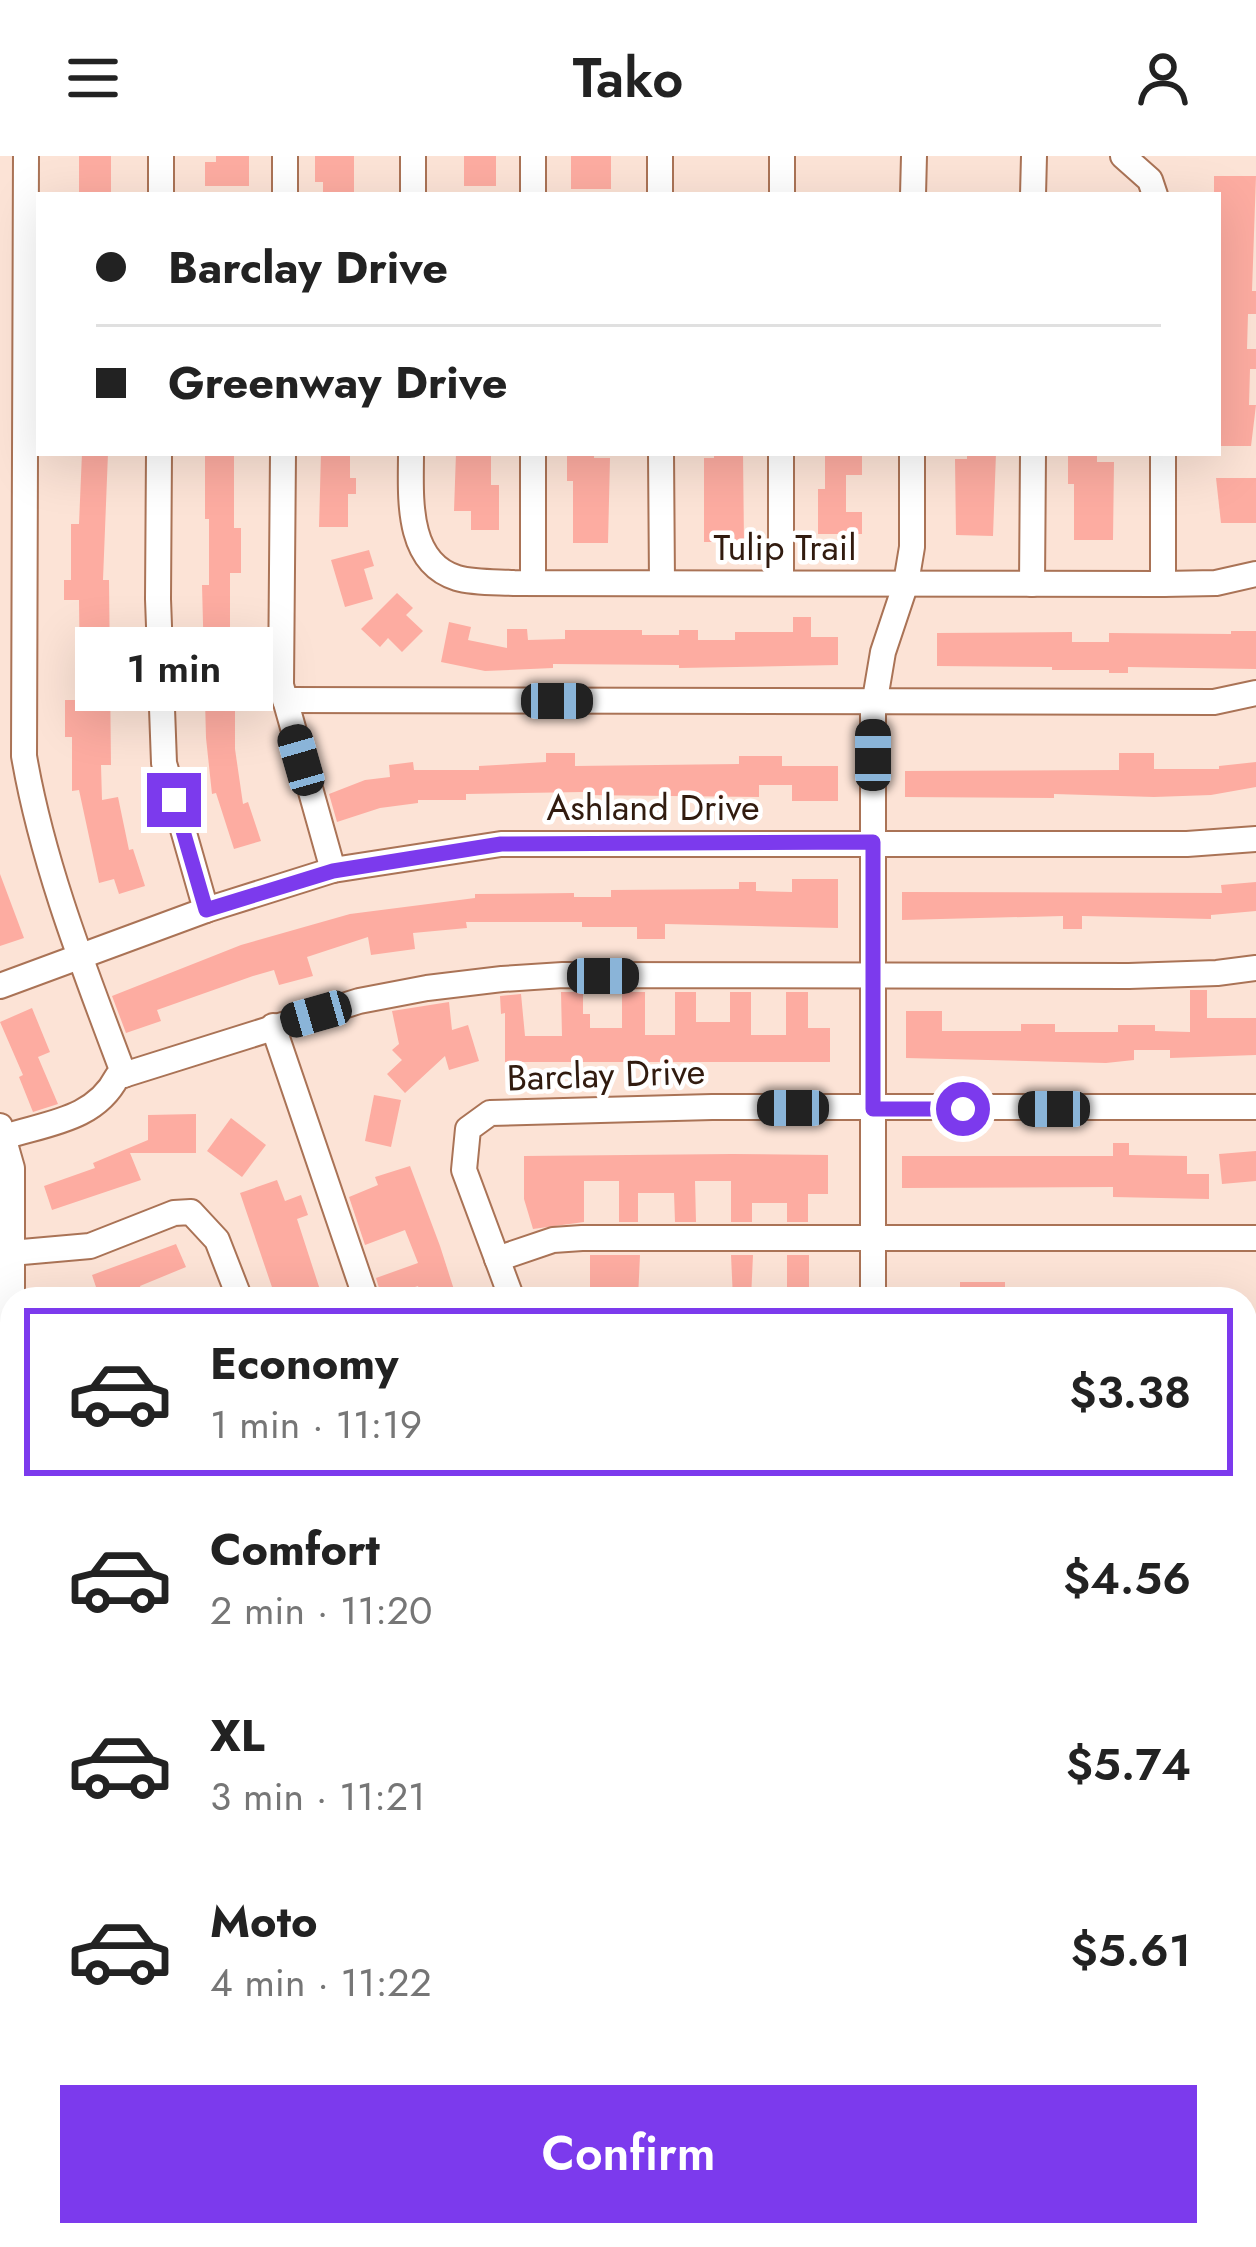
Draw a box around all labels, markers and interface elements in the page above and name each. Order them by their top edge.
text: Tako [573,39,683,117]
icon: menu [60,45,126,111]
icon: person [1130,45,1196,111]
text: Barclay Drive [168,235,448,300]
text: Greenway Drive [168,350,508,415]
street label: Tulip Trail [714,521,856,573]
callout: 1 min [75,626,273,710]
text: 1 min [127,640,221,697]
car [521,683,593,719]
car [855,719,891,791]
car [274,720,328,800]
route end [147,773,201,827]
street label: Ashland Drive [546,781,760,833]
car [567,958,639,994]
car [276,987,356,1041]
street label: Barclay Drive [506,1045,706,1103]
route start [936,1082,990,1136]
car [757,1090,829,1126]
car [1018,1091,1090,1127]
text: Economy [210,1331,398,1396]
icon: car [66,1338,174,1446]
text: $3.38 [1069,1360,1191,1425]
text: 1 min · 11:19 [210,1396,422,1453]
text: Comfort [210,1517,380,1582]
icon: car [66,1524,174,1632]
text: $4.56 [1063,1546,1191,1611]
text: 2 min · 11:20 [210,1582,432,1639]
text: XL [210,1703,265,1768]
icon: car [66,1710,174,1818]
text: $5.74 [1066,1732,1191,1797]
text: 3 min · 11:21 [210,1768,426,1825]
text: Moto [210,1889,318,1954]
icon: car [66,1896,174,2004]
text: $5.61 [1071,1918,1191,1983]
text: 4 min · 11:22 [210,1954,432,2011]
button: Confirm [60,2085,1197,2223]

